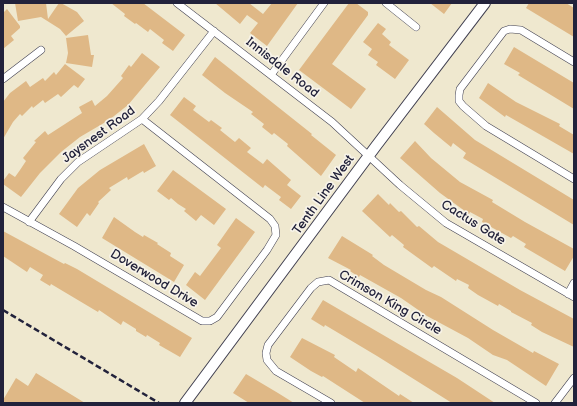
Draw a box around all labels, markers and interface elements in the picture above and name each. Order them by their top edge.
street label: Innisdale Road [242,35,322,101]
street label: Jaysnest Road [59,103,139,167]
street label: Tenth Line West [290,152,358,238]
street label: Cactus Gate [438,197,508,249]
street label: Doverwood Drive [107,247,201,311]
street label: Crimson King Circle [336,267,444,339]

